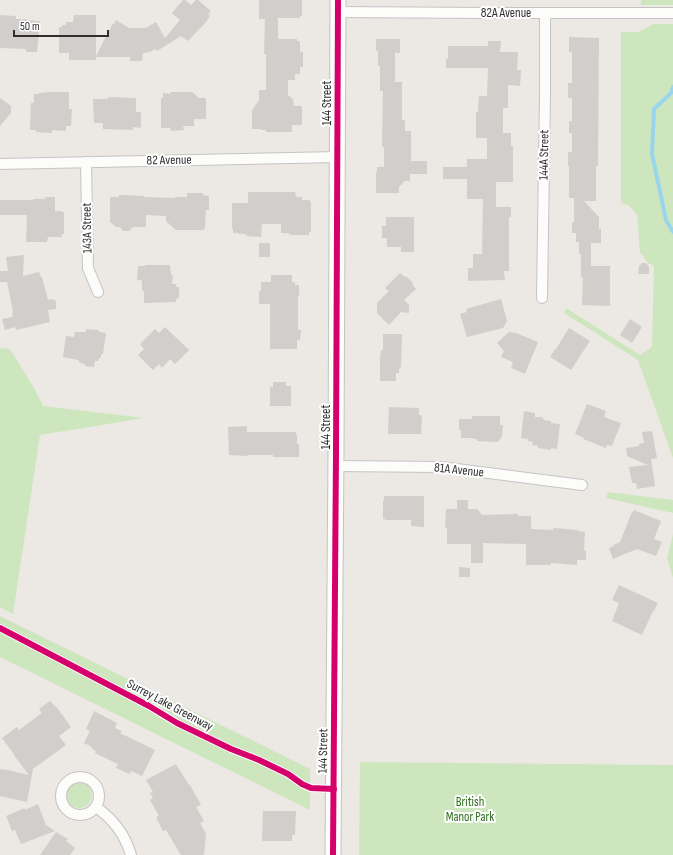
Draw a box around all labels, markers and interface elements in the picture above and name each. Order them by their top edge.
street label: 82A Avenue [481,5,531,21]
scale bar [14,12,108,38]
text: 50 m [20,19,40,34]
street label: 144 Street [319,80,335,125]
street label: 144A Street [536,130,552,180]
street label: 82 Avenue [146,152,192,168]
street label: 143A Street [79,203,95,253]
street label: 144 Street [318,404,334,449]
street label: 81A Avenue [433,459,485,481]
street label: Surrey Lake Greenway [124,676,216,734]
street label: 144 Street [315,728,331,774]
park label: British Manor Park [446,794,494,825]

